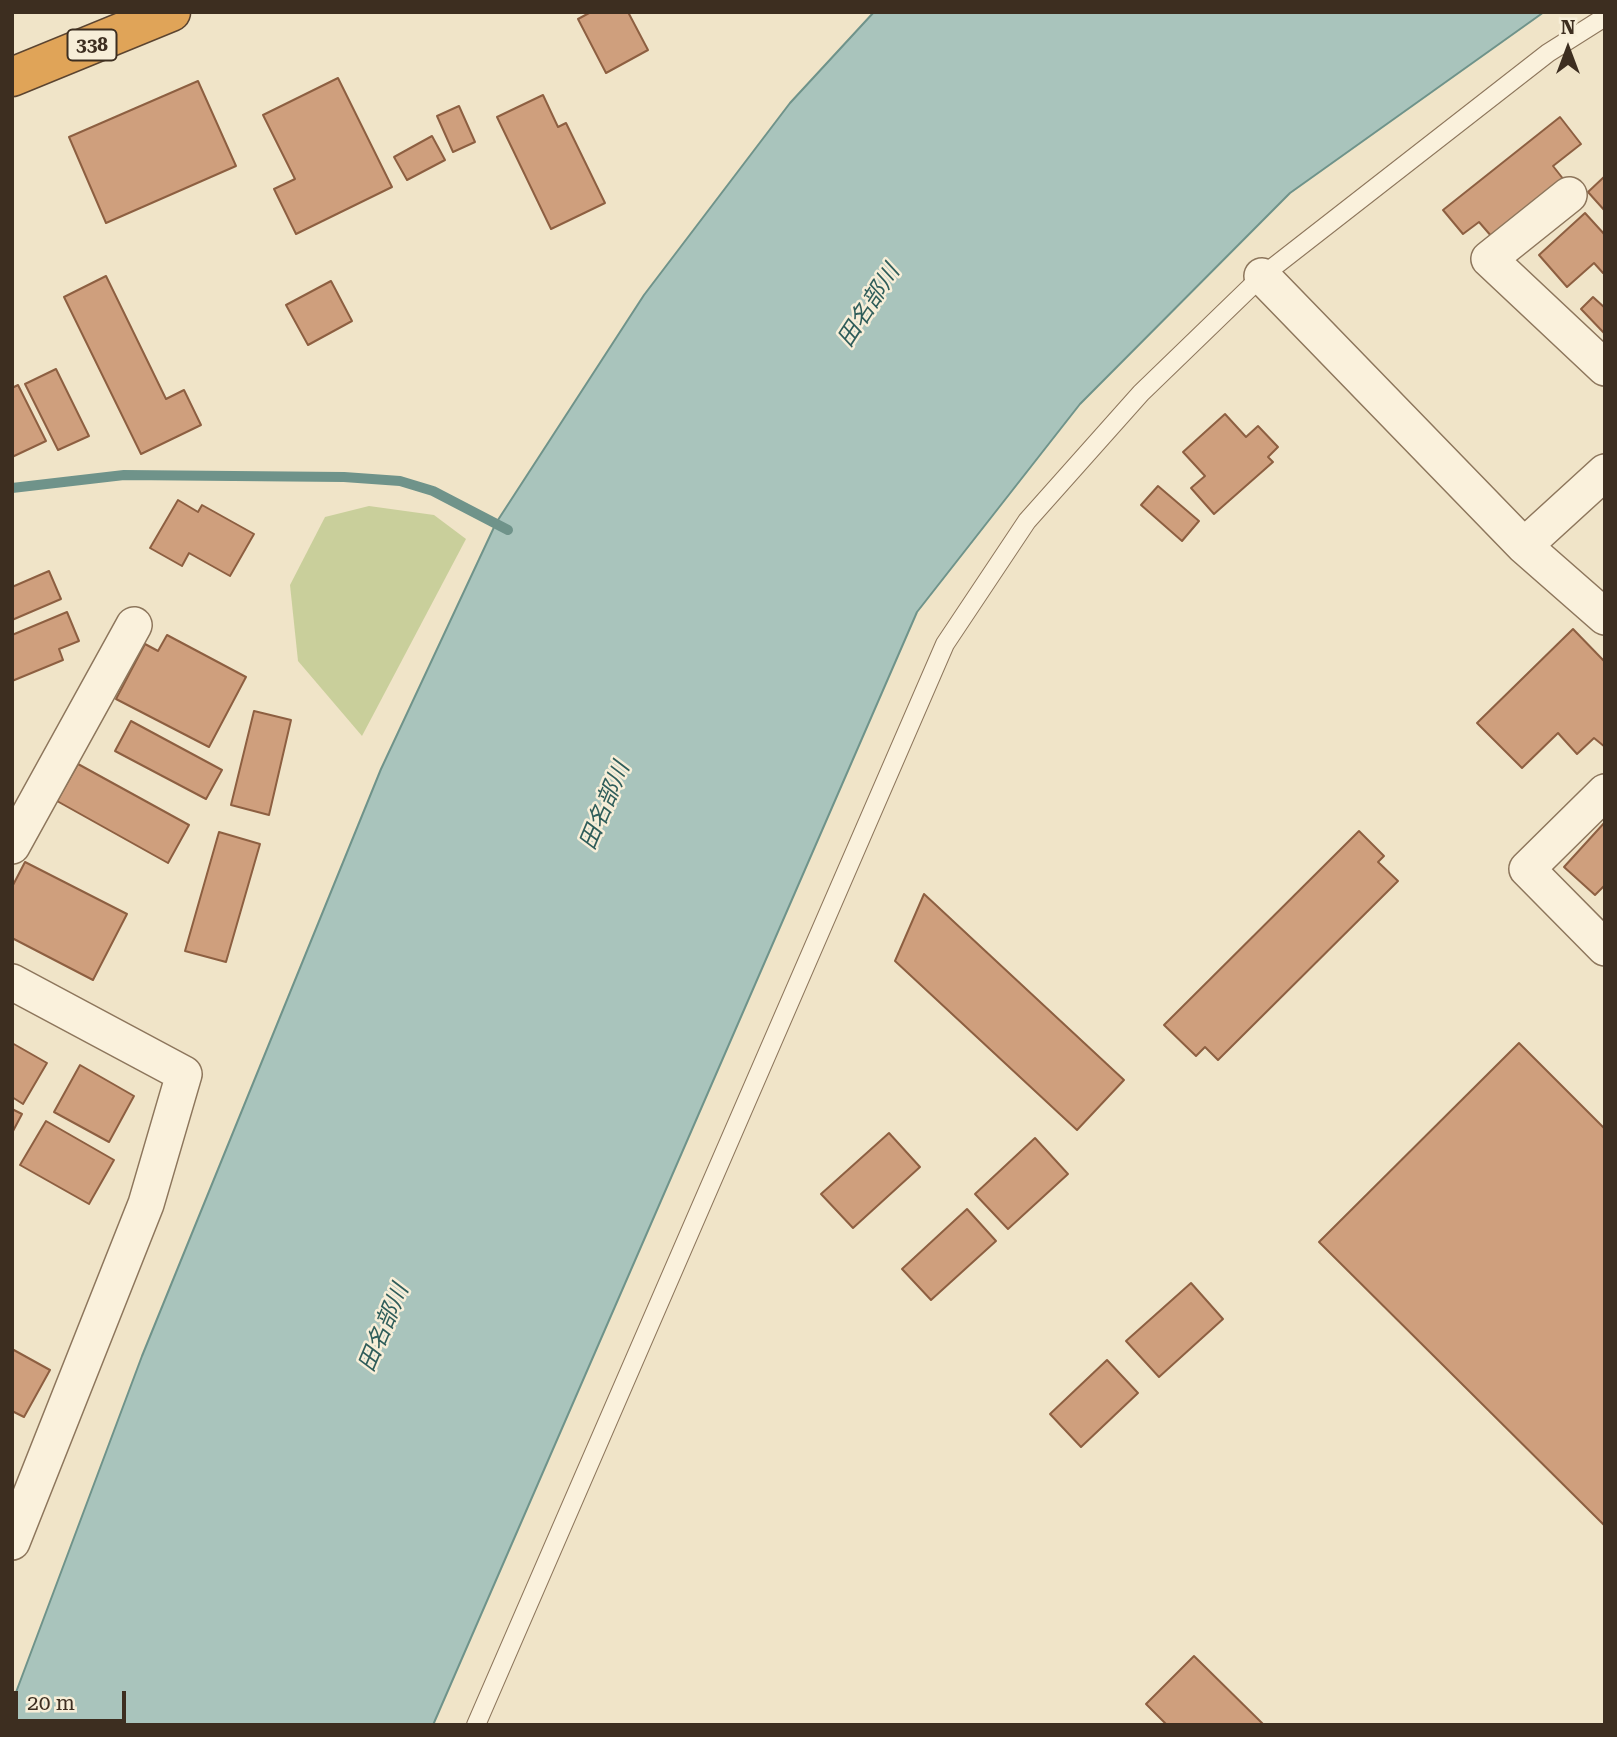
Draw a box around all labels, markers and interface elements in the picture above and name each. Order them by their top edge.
north arrow [1533,14,1603,84]
text: N [1561,16,1575,39]
road number: 338 [68,30,116,60]
water label: 田名部川 [832,260,906,352]
water label: 田名部川 [574,758,636,854]
water label: 田名部川 [353,1280,415,1376]
scale bar [18,1678,130,1722]
text: 20 m [27,1691,75,1715]

